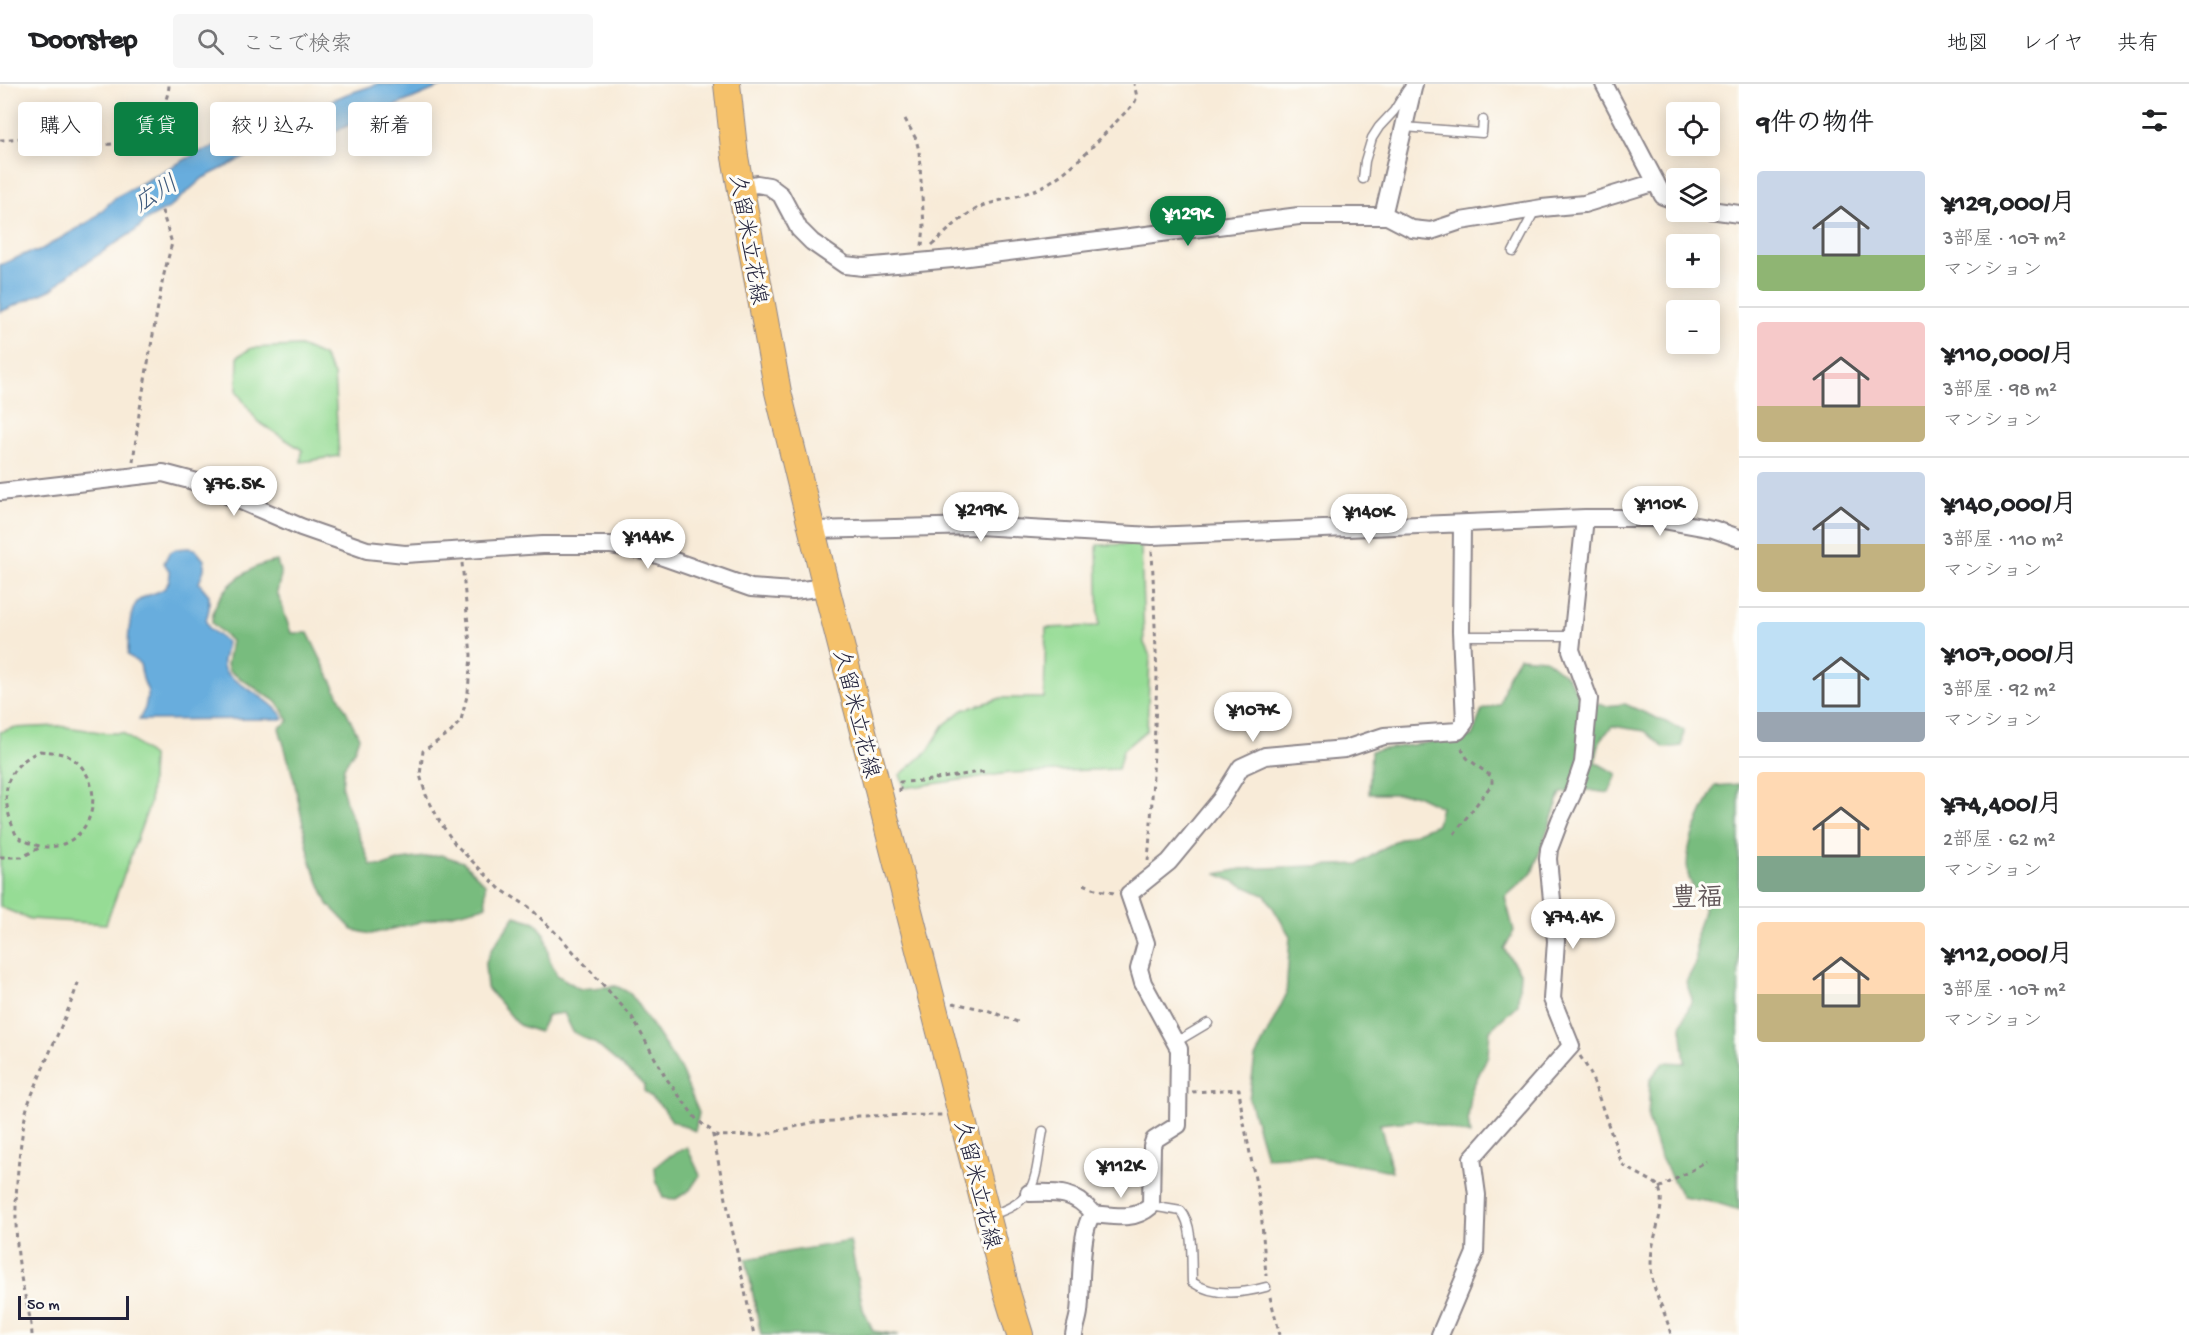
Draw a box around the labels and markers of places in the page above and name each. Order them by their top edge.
pin: ¥129K [1146,196,1230,247]
pin: ¥76.5K [185,466,283,517]
pin: ¥110K [1618,486,1702,537]
pin: ¥219K [939,492,1023,543]
pin: ¥140K [1327,494,1411,545]
pin: ¥144K [606,519,690,570]
pin: ¥107K [1211,692,1295,743]
pin: ¥74.4K [1524,899,1622,950]
pin: ¥112K [1079,1148,1163,1199]

